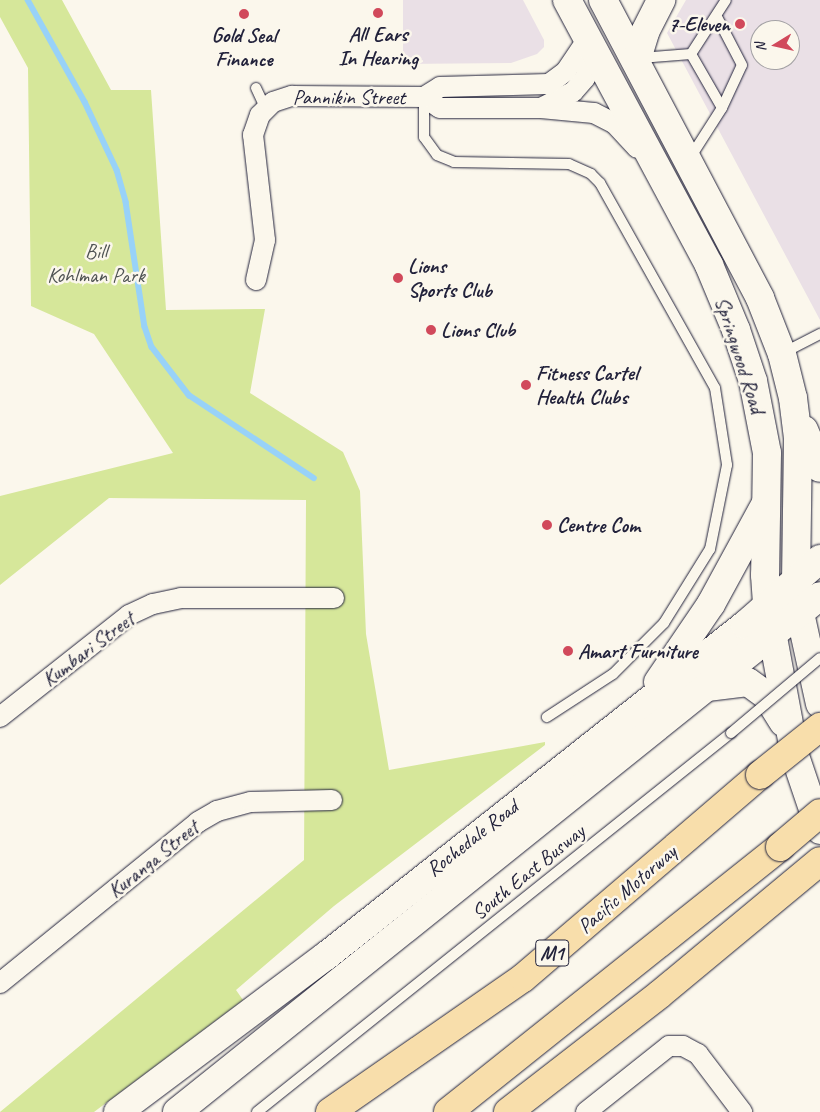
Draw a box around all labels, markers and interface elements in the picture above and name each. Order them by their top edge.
marker: All Ears In Hearing [372,7,384,19]
marker: Gold Seal Finance [238,8,250,20]
place label: 7-Eleven [668,11,730,37]
marker: 7-Eleven [734,18,746,30]
north arrow [750,20,800,70]
place label: All Ears In Hearing [338,21,418,71]
place label: Gold Seal Finance [212,22,276,72]
text: N [752,42,770,53]
street label: Pannikin Street [293,84,405,110]
park label: Bill Kohlman Park [47,238,145,288]
place label: Lions Sports Club [408,253,492,303]
marker: Lions Sports Club [392,272,404,284]
street label: Springwood Road [709,294,771,416]
place label: Lions Club [441,317,515,343]
marker: Lions Club [425,324,437,336]
place label: Fitness Cartel Health Clubs [536,360,638,410]
marker: Fitness Cartel Health Clubs [520,379,532,391]
place label: Centre Com [557,512,640,538]
marker: Centre Com [541,519,553,531]
street label: Kumbari Street [37,606,139,692]
place label: Amart Furniture [578,638,698,664]
marker: Amart Furniture [562,645,574,657]
street label: Rochedale Road [421,794,523,882]
street label: Kuranga Street [103,815,203,903]
street label: South East Busway [466,819,590,925]
street label: Pacific Motorway [572,839,682,939]
road number: M1 [534,936,570,970]

